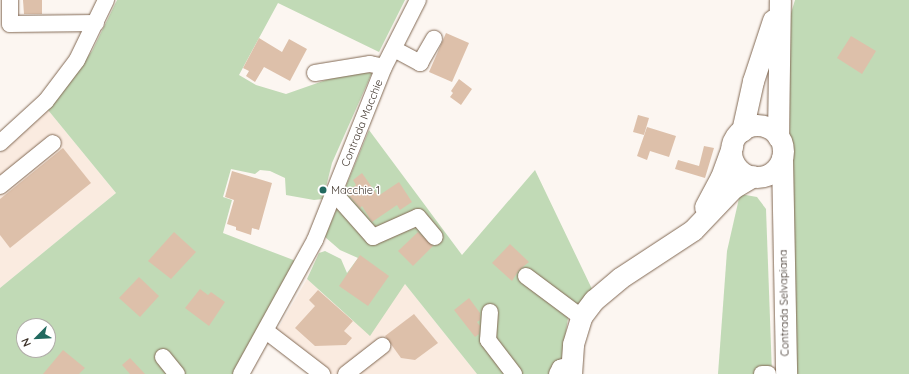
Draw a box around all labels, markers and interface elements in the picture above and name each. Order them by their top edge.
street label: Contrada Macchie [338,77,386,169]
place label: Macchie 1 [331,183,380,197]
marker: Macchie 1 [318,185,328,195]
street label: Contrada Selvapiana [776,249,792,357]
north arrow [16,318,56,358]
text: N [18,336,34,349]

